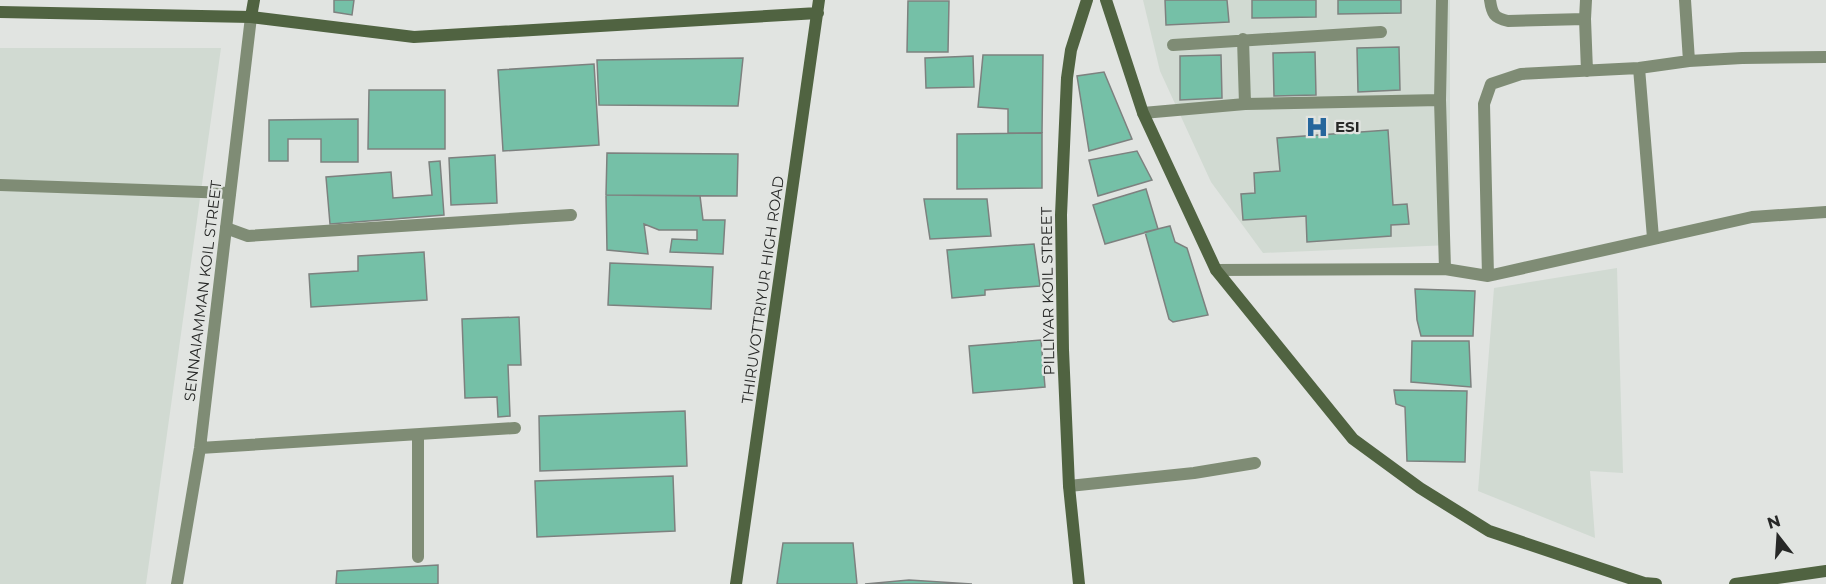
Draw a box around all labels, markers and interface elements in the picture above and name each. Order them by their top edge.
hospital icon: ESI [1304,114,1330,140]
place label: ESI [1335,117,1360,136]
street label: THIRUVOTTRIYUR HIGH ROAD [737,175,788,405]
street label: SENNAIAMMAN KOIL STREET [180,179,226,402]
street label: PILLIYAR KOIL STREET [1037,206,1058,375]
north arrow [1748,506,1808,566]
text: N [1765,511,1783,533]

